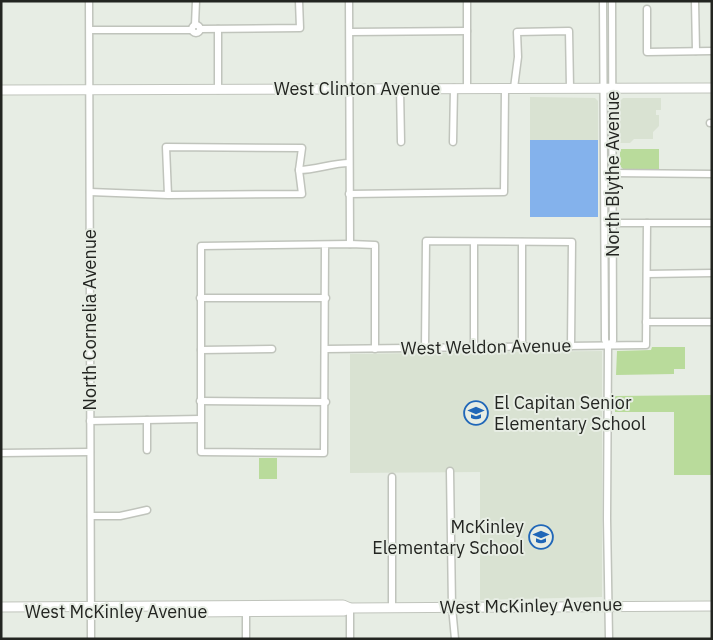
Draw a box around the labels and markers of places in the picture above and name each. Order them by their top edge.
place label: El Capitan Senior Elementary School [494,391,646,435]
school or university icon: El Capitan Senior Elementary School [463,400,489,426]
place label: McKinley Elementary School [372,515,524,559]
school or university icon: McKinley Elementary School [528,524,554,550]

